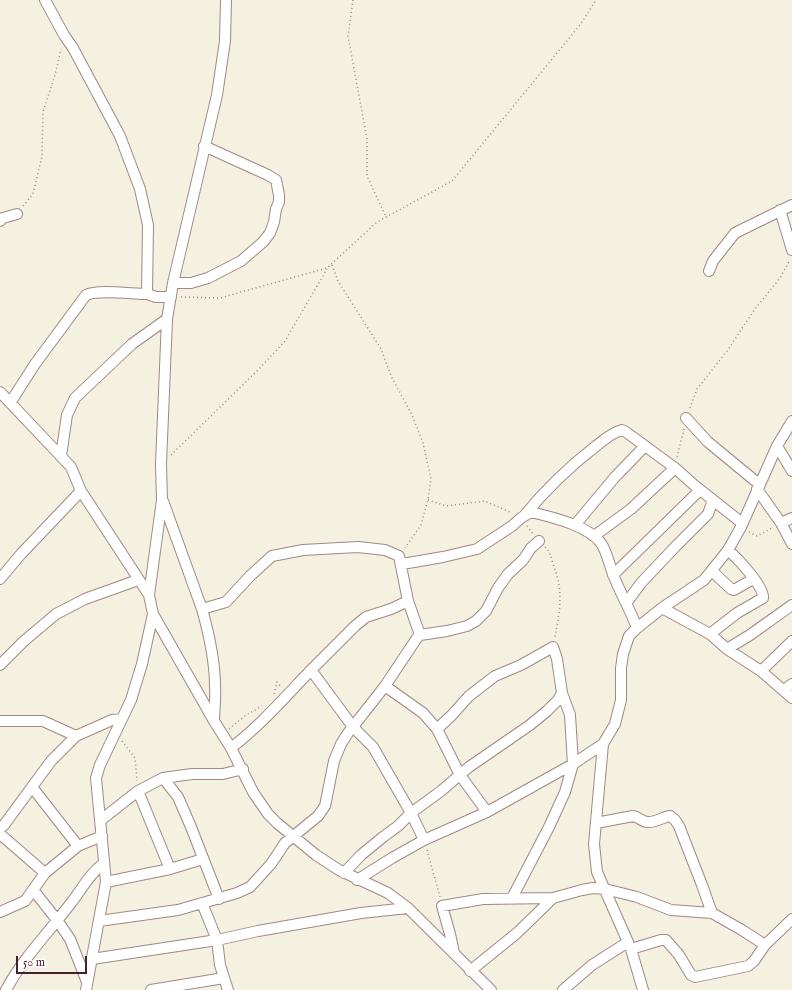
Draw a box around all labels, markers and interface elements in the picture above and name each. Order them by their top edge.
scale bar [18,948,89,974]
text: 50 m [23,955,45,970]

